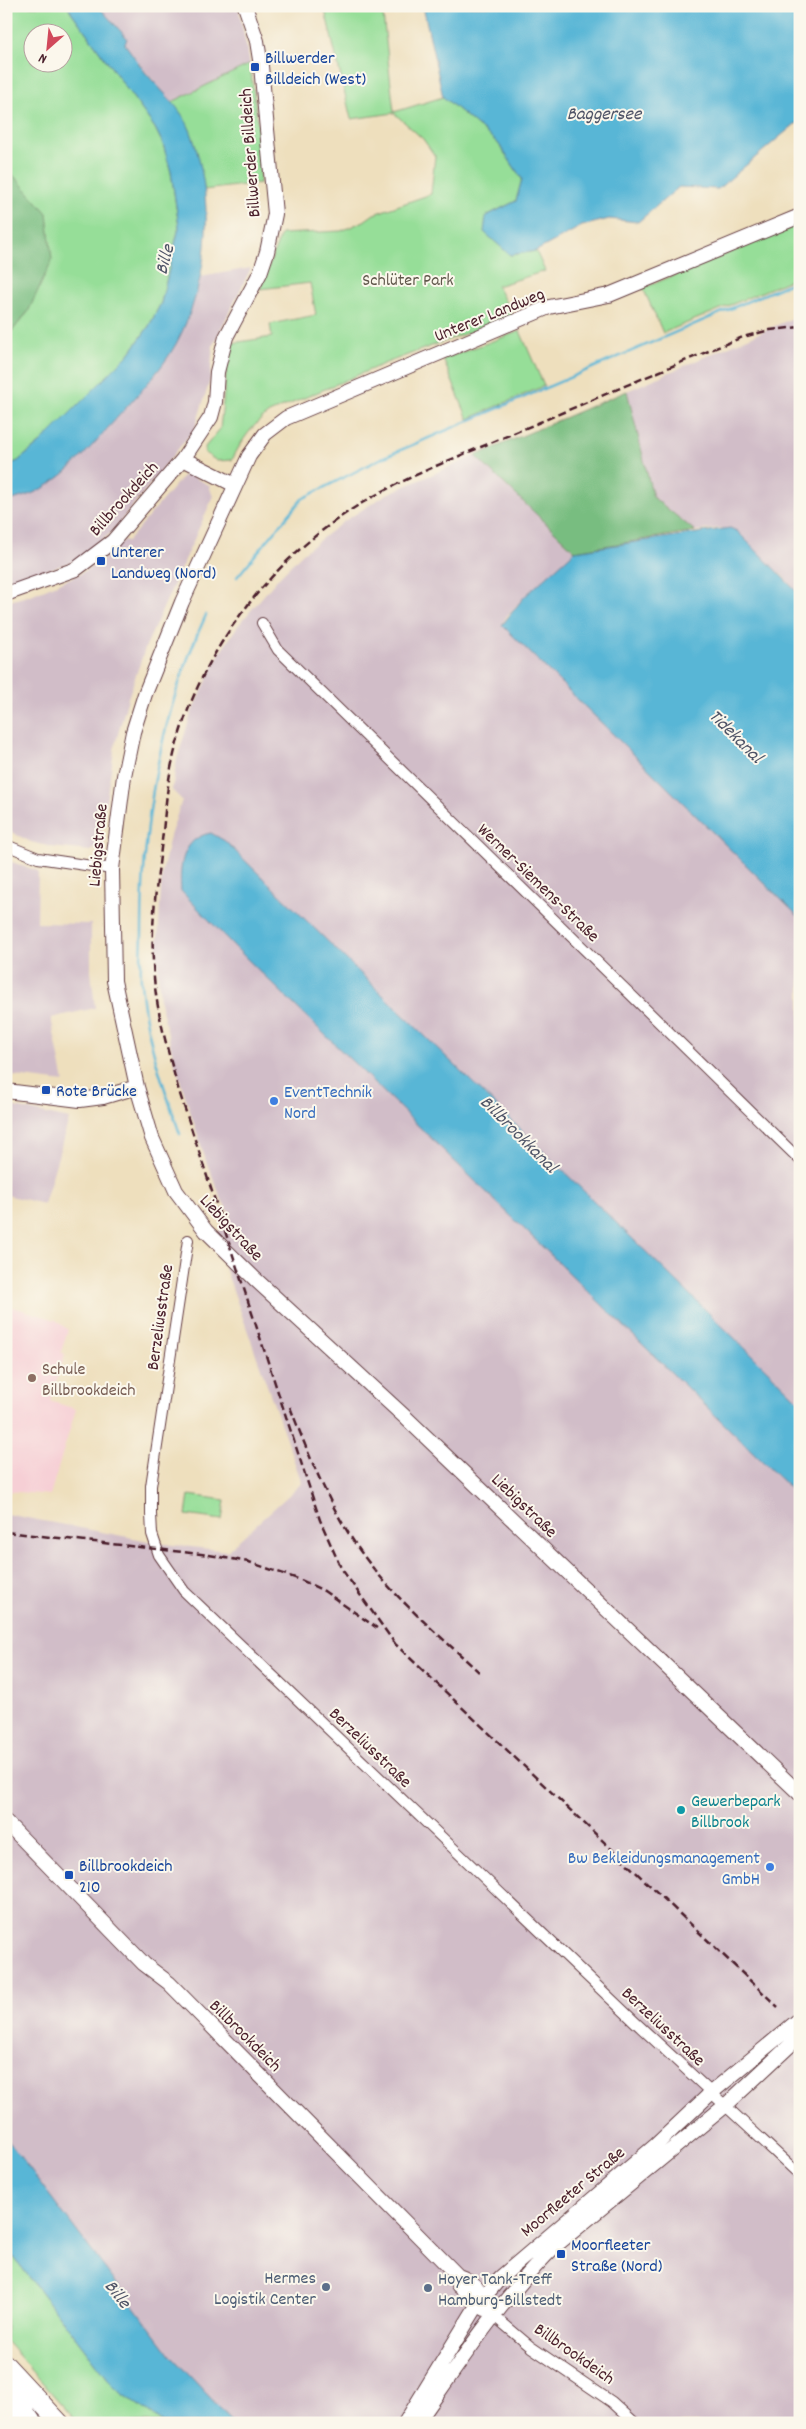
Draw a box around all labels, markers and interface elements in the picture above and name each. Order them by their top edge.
north arrow [22,22,72,72]
text: N [35,47,51,68]
place label: Billwerder Billdeich (West) [265,47,366,93]
marker: Billwerder Billdeich (West) [249,61,261,73]
street label: Billwerder Billdeich [235,87,268,218]
water label: Baggersee [567,102,643,129]
water label: Bille [149,240,184,278]
park label: Schlüter Park [362,269,454,294]
street label: Unterer Landweg [431,283,549,350]
street label: Billbrookdeich [84,457,165,543]
place label: Unterer Landweg (Nord) [111,541,216,587]
marker: Unterer Landweg (Nord) [95,555,107,567]
water label: Tidekanal [701,704,769,772]
street label: Liebigstraße [83,803,116,888]
street label: Werner-Siemens-Straße [470,819,604,949]
place label: Rote Brücke [56,1080,137,1105]
place label: EventTechnik Nord [284,1081,372,1127]
marker: Rote Brücke [40,1084,52,1096]
water label: Billbrookkanal [472,1090,564,1182]
marker: EventTechnik Nord [268,1095,280,1107]
street label: Liebigstraße [193,1190,268,1268]
street label: Berzeliusstraße [142,1263,181,1372]
place label: Schule Billbrookdeich [42,1358,135,1404]
marker: Schule Billbrookdeich [26,1372,38,1384]
street label: Liebigstraße [485,1469,562,1545]
street label: Berzeliusstraße [322,1703,416,1795]
place label: Gewerbepark Billbrook [691,1790,781,1836]
marker: Gewerbepark Billbrook [675,1804,687,1816]
place label: Bw Bekleidungsmanagement GmbH [568,1847,760,1893]
place label: Billbrookdeich 210 [79,1855,172,1901]
marker: Bw Bekleidungsmanagement GmbH [764,1861,776,1873]
marker: Billbrookdeich 210 [63,1869,75,1881]
street label: Berzeliusstraße [615,1982,710,2073]
street label: Billbrookdeich [202,1995,286,2079]
street label: Moorfleeter Straße [516,2142,631,2244]
place label: Moorfleeter Straße (Nord) [571,2234,662,2280]
marker: Moorfleeter Straße (Nord) [555,2248,567,2260]
place label: Hermes Logistik Center [214,2267,316,2313]
place label: Hoyer Tank-Treff Hamburg-Billstedt [438,2268,562,2314]
water label: Bille [96,2275,137,2317]
marker: Hermes Logistik Center [320,2281,332,2293]
marker: Hoyer Tank-Treff Hamburg-Billstedt [422,2282,434,2294]
street label: Billbrookdeich [528,2318,619,2392]

